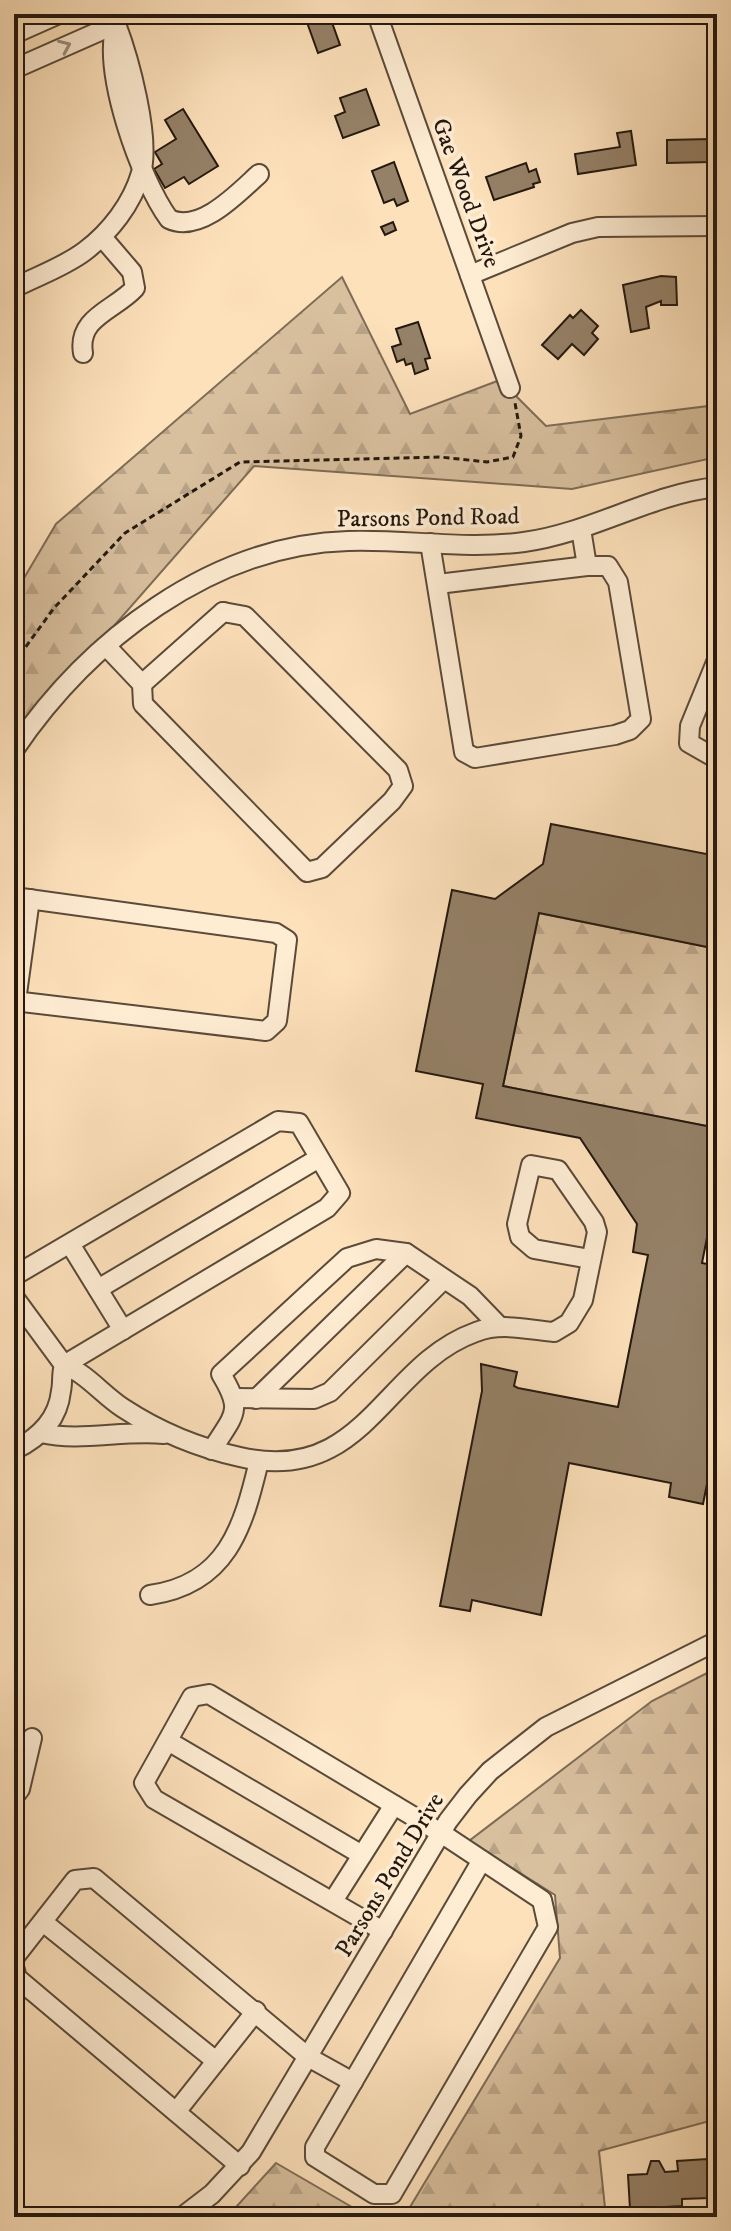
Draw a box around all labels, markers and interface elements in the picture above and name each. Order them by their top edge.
one-way arrow [57,40,71,56]
street label: Gae Wood Drive [425,114,507,272]
street label: Parsons Pond Road [336,501,520,535]
street label: Parsons Pond Drive [329,1787,451,1963]

